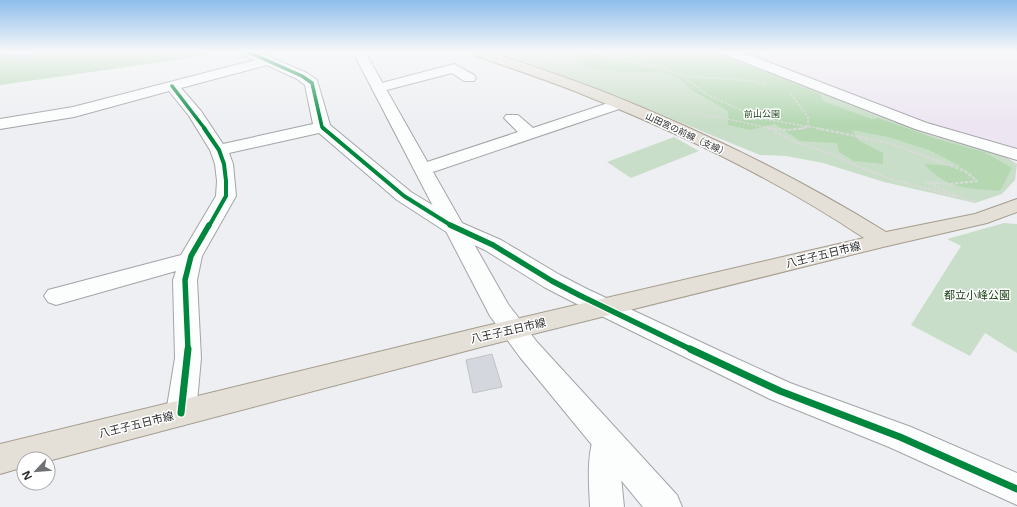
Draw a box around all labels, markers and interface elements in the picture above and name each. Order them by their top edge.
park label: 前山公園 [744,107,780,120]
street label: 山田宮の前線（支線） [643,109,731,159]
street label: 八王子五日市線 [784,237,862,271]
park label: 都立小峰公園 [944,287,1010,302]
street label: 八王子五日市線 [469,314,547,346]
street label: 八王子五日市線 [97,407,175,441]
north arrow [16,451,56,491]
text: N [18,468,35,483]

